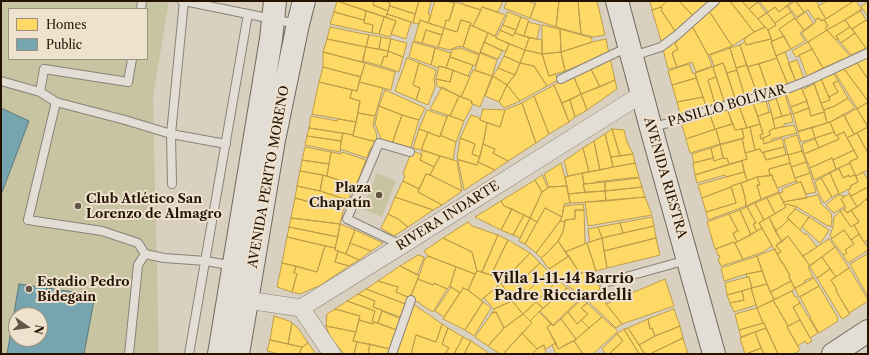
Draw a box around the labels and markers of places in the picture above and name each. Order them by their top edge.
place label: Plaza Chapatín [309,180,371,211]
marker: Plaza Chapatín [374,190,384,200]
place label: Club Atlético San Lorenzo de Almagro [86,191,222,222]
marker: Club Atlético San Lorenzo de Almagro [73,201,83,211]
place label: Estadio Pedro Bidegain [37,274,129,305]
marker: Estadio Pedro Bidegain [24,284,34,294]

